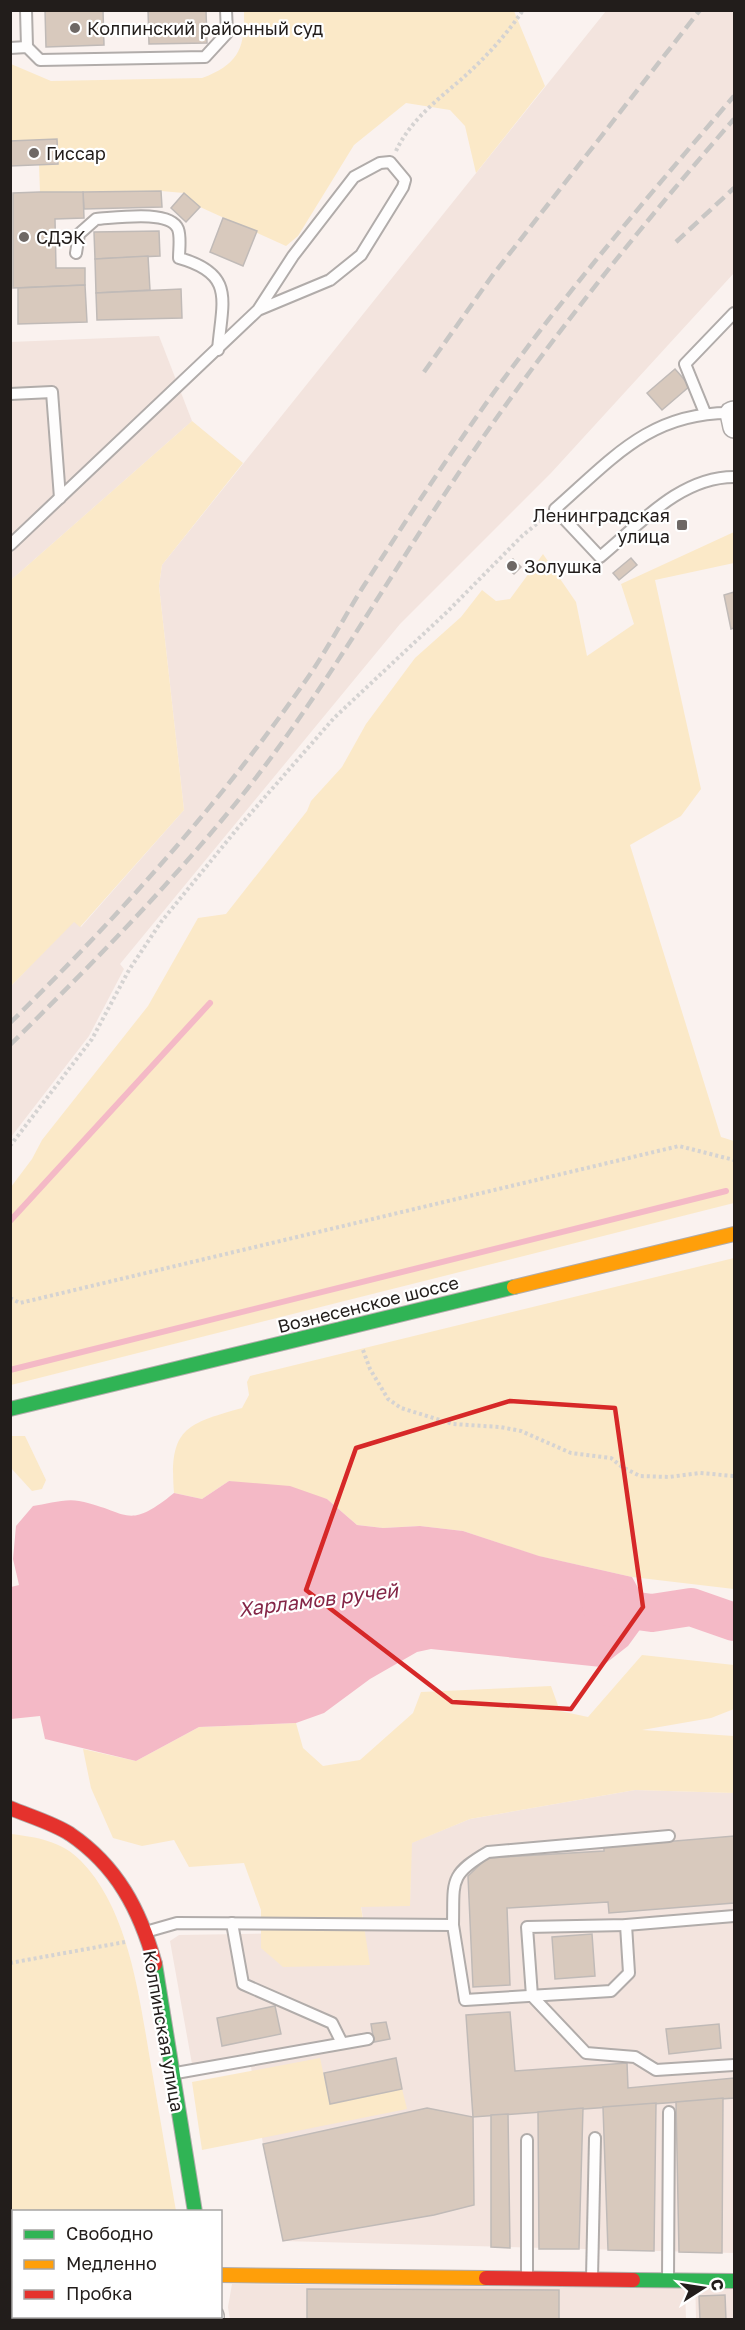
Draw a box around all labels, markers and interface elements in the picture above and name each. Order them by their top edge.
place label: Колпинский районный суд [87,17,323,39]
marker: Колпинский районный суд [68,21,82,35]
place label: Гиссар [46,142,106,164]
marker: Гиссар [27,146,41,160]
place label: СДЭК [36,226,86,248]
marker: СДЭК [17,230,31,244]
place label: Ленинградская улица [533,504,670,547]
marker: Ленинградская улица [675,518,689,532]
place label: Золушка [524,555,602,577]
marker: Золушка [505,559,519,573]
street label: Вознесенское шоссе [275,1271,461,1337]
water label: Харламов ручей [237,1577,401,1622]
street label: Колпинская улица [139,1948,189,2114]
legend [12,2210,222,2318]
text: Свободно [66,2222,153,2244]
text: Медленно [66,2252,157,2274]
north arrow [673,2258,733,2318]
text: С [707,2277,729,2293]
text: Пробка [66,2282,132,2304]

